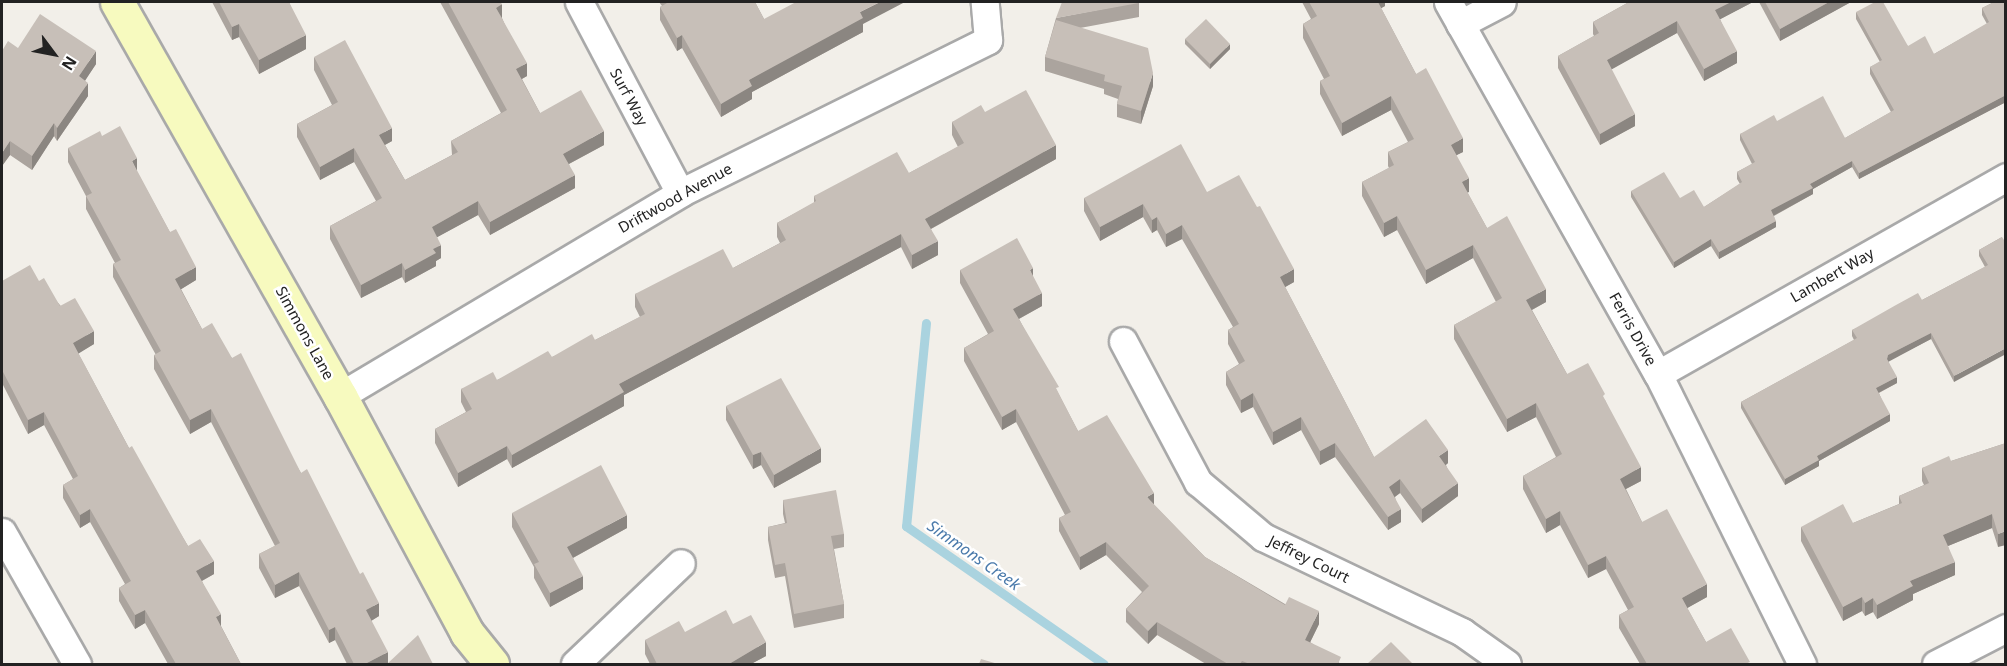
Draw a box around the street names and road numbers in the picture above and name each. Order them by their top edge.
street label: Surf Way [606,65,652,129]
street label: Driftwood Avenue [615,159,735,237]
street label: Lambert Way [1787,244,1877,306]
street label: Simmons Lane [272,283,338,383]
street label: Ferris Drive [1606,289,1660,369]
street label: Jeffrey Court [1266,532,1352,586]

